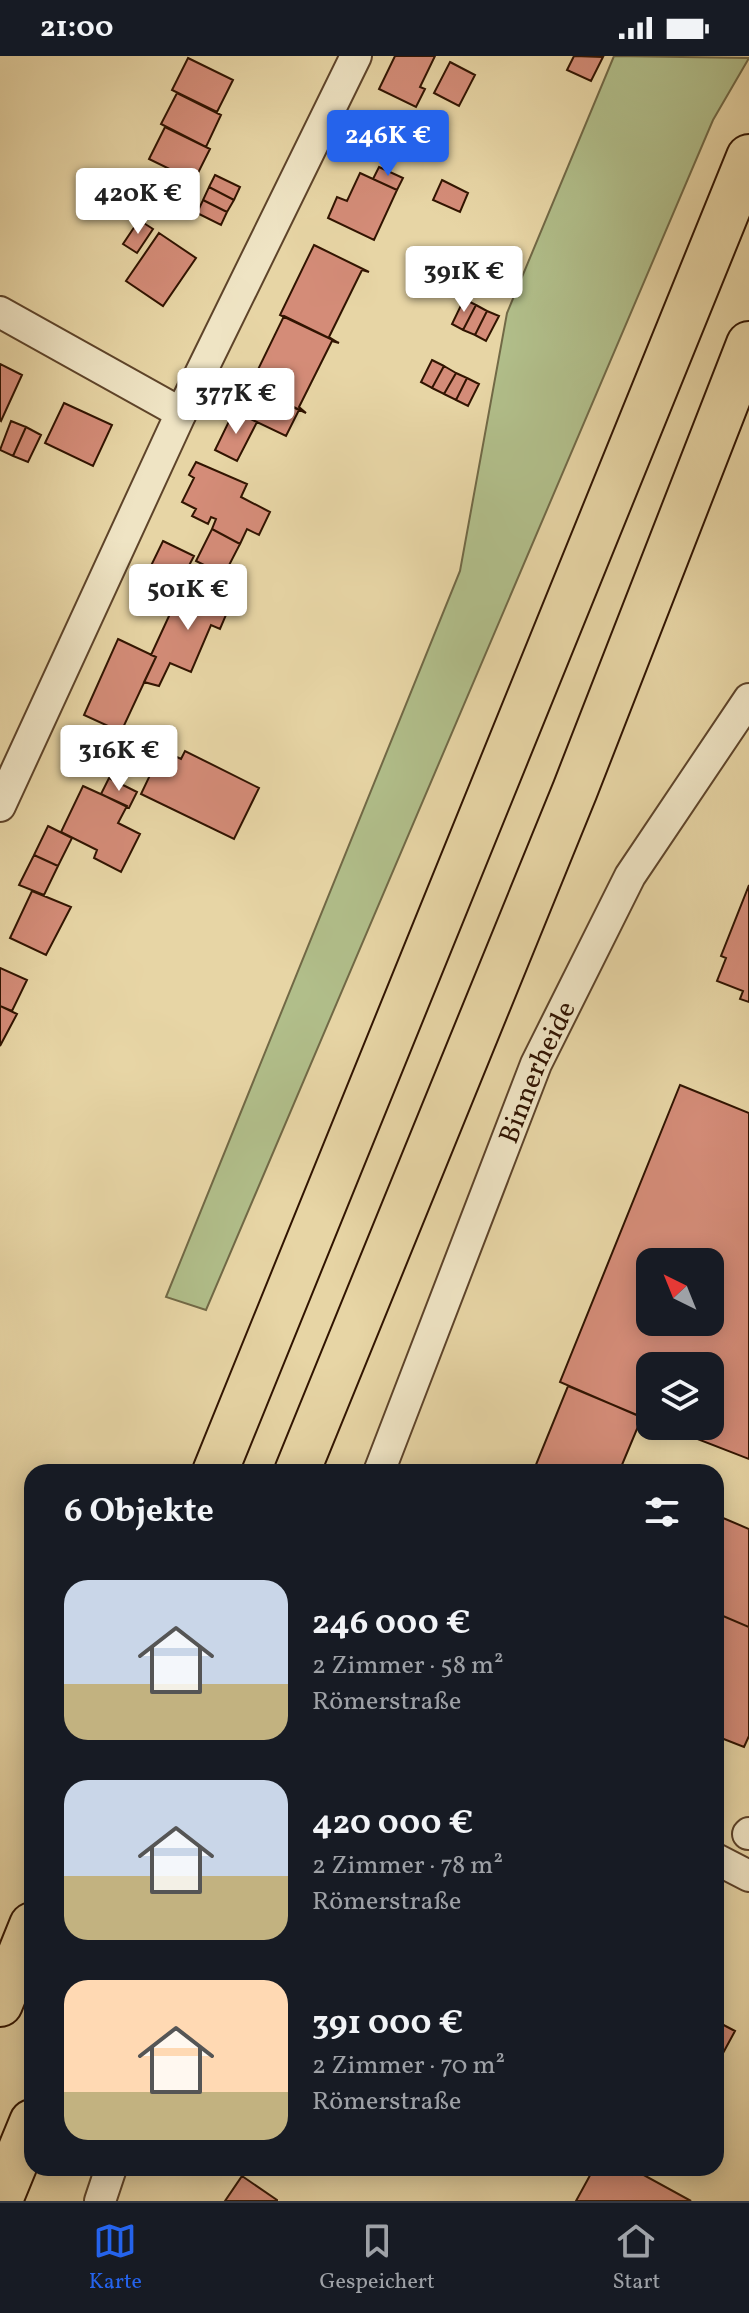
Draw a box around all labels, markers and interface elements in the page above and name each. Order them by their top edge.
text: 21:00 [40,7,113,49]
pin: 246K € [323,110,453,178]
text: 246K € [345,118,431,154]
pin: 420K € [73,168,203,236]
text: 420K € [94,176,182,212]
pin: 391K € [399,246,529,314]
text: 391K € [424,254,504,290]
pin: 377K € [171,368,301,436]
text: 377K € [195,376,277,412]
pin: 501K € [123,564,253,632]
text: 501K € [147,572,229,608]
pin: 316K € [54,725,184,793]
text: 316K € [78,733,160,769]
street label: Binnerheide [490,995,586,1149]
north arrow [636,1248,724,1336]
map controls [636,1248,724,1440]
button: layers [636,1352,724,1440]
text: 6 Objekte [64,1489,214,1536]
icon: filters [640,1490,684,1534]
text: 246 000 € [312,1601,470,1648]
icon: home [128,1612,224,1708]
text: 2 Zimmer · 58 m² [312,1648,504,1684]
text: Römerstraße [312,1684,461,1720]
text: 420 000 € [312,1801,473,1848]
icon: home [128,1812,224,1908]
text: 2 Zimmer · 78 m² [312,1848,503,1884]
text: Römerstraße [312,1884,461,1920]
text: 391 000 € [312,2001,463,2048]
icon: home [128,2012,224,2108]
text: 2 Zimmer · 70 m² [312,2048,505,2084]
text: Römerstraße [312,2084,461,2120]
tab: Karte [89,2219,142,2298]
tab: Gespeichert [319,2219,435,2298]
tab: Start [612,2219,660,2298]

